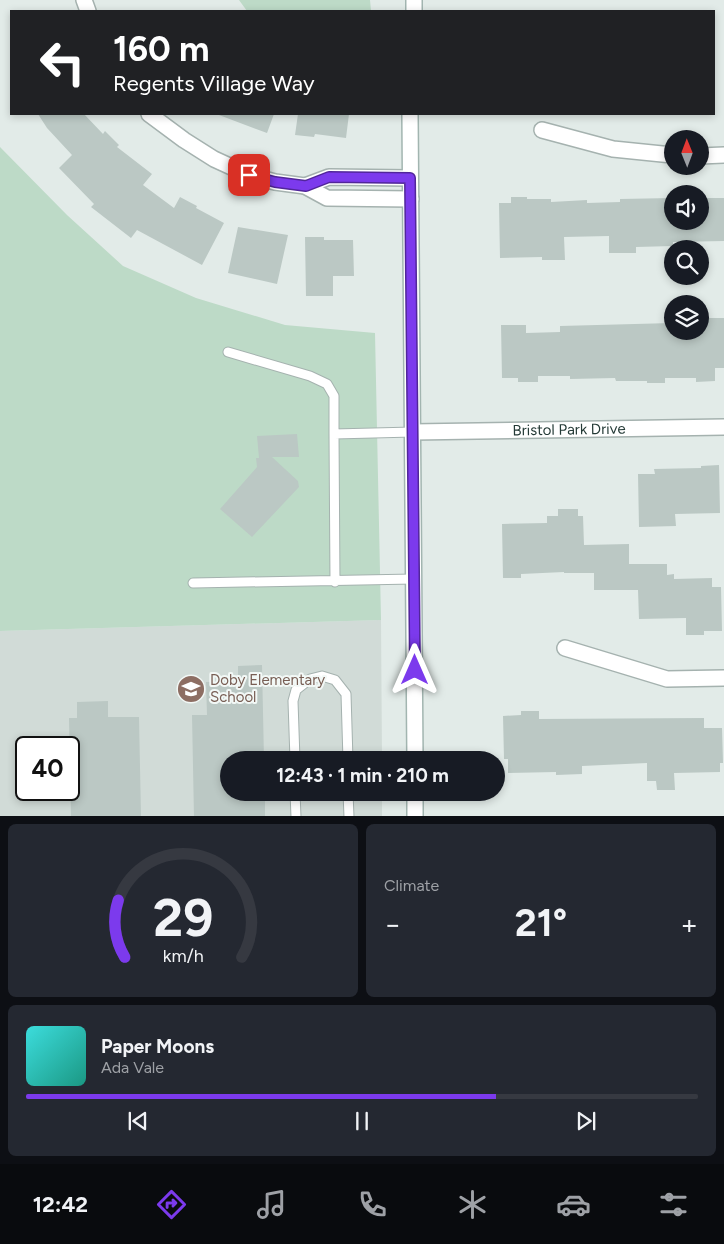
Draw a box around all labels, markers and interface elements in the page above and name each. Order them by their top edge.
text: 160 m [113,28,210,70]
icon: left [30,30,95,95]
text: Regents Village Way [113,70,314,97]
north arrow [664,130,709,175]
map controls [664,130,709,340]
pin [228,154,270,196]
icon: arrive [235,161,263,189]
button: sound [664,185,709,230]
button: search [664,240,709,285]
button: layers [664,295,709,340]
street label: Bristol Park Drive [512,420,626,439]
position arrow [388,643,440,695]
place label: Doby Elementary School [210,671,325,706]
school or university icon: Doby Elementary School [176,674,206,704]
speed limit sign: 40 [15,736,80,801]
text: 12:43 · 1 min · 210 m [276,764,449,787]
text: Climate [384,876,439,895]
text: 29 [153,887,213,949]
text: 21° [515,900,567,946]
text: − [384,907,401,941]
text: + [681,907,698,941]
text: km/h [163,945,203,966]
text: Paper Moons [101,1035,214,1058]
text: Ada Vale [101,1058,164,1077]
icon: previous [124,1107,152,1135]
icon: pause [348,1107,376,1135]
icon: next [572,1107,600,1135]
icon: directions [154,1187,189,1222]
icon: music [254,1187,289,1222]
icon: phone [355,1187,390,1222]
icon: climate [455,1187,490,1222]
icon: car [556,1187,591,1222]
icon: filters [656,1187,691,1222]
text: 12:42 [33,1191,88,1218]

